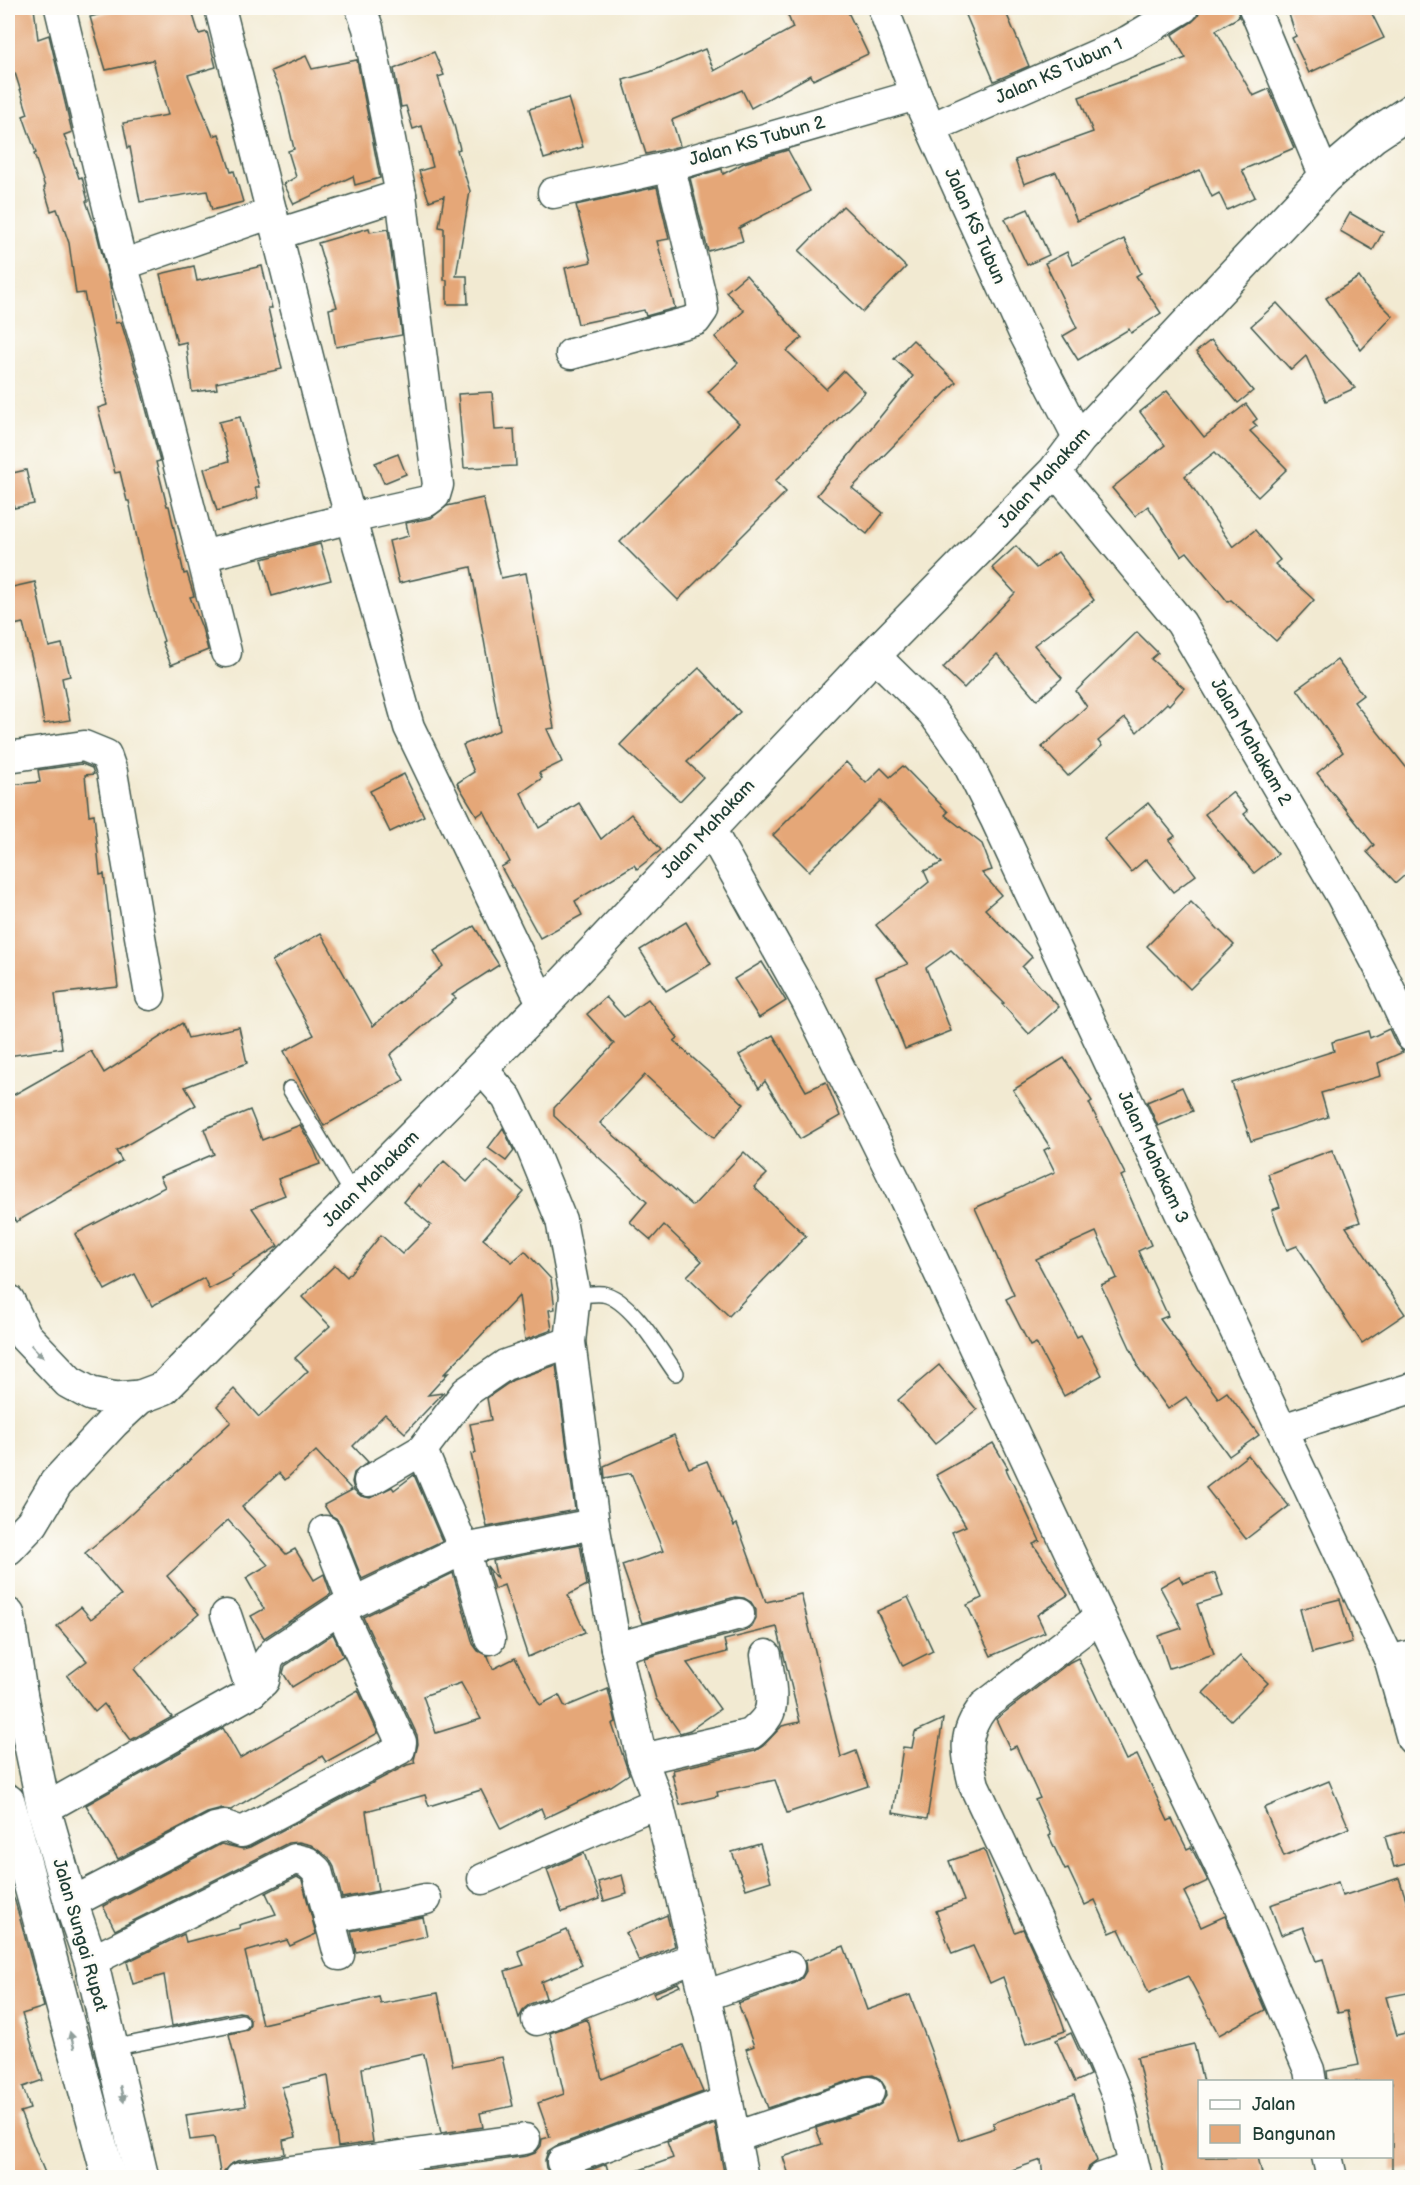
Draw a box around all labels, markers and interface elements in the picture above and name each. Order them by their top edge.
street label: Jalan KS Tubun 1 [992,34,1126,108]
street label: Jalan KS Tubun 2 [687,111,828,170]
street label: Jalan KS Tubun [940,165,1010,287]
street label: Jalan Mahakam [993,423,1095,533]
street label: Jalan Mahakam 2 [1206,675,1296,810]
street label: Jalan Mahakam [657,775,759,883]
street label: Jalan Mahakam 3 [1113,1087,1193,1227]
street label: Jalan Mahakam [318,1126,424,1232]
one-way arrow [30,1343,44,1357]
street label: Jalan Sungai Rupat [48,1856,112,2014]
one-way arrow [67,2031,76,2049]
legend [1198,2080,1393,2158]
one-way arrow [118,2085,128,2103]
text: Jalan [1252,2094,1295,2115]
text: Bangunan [1252,2124,1336,2145]

